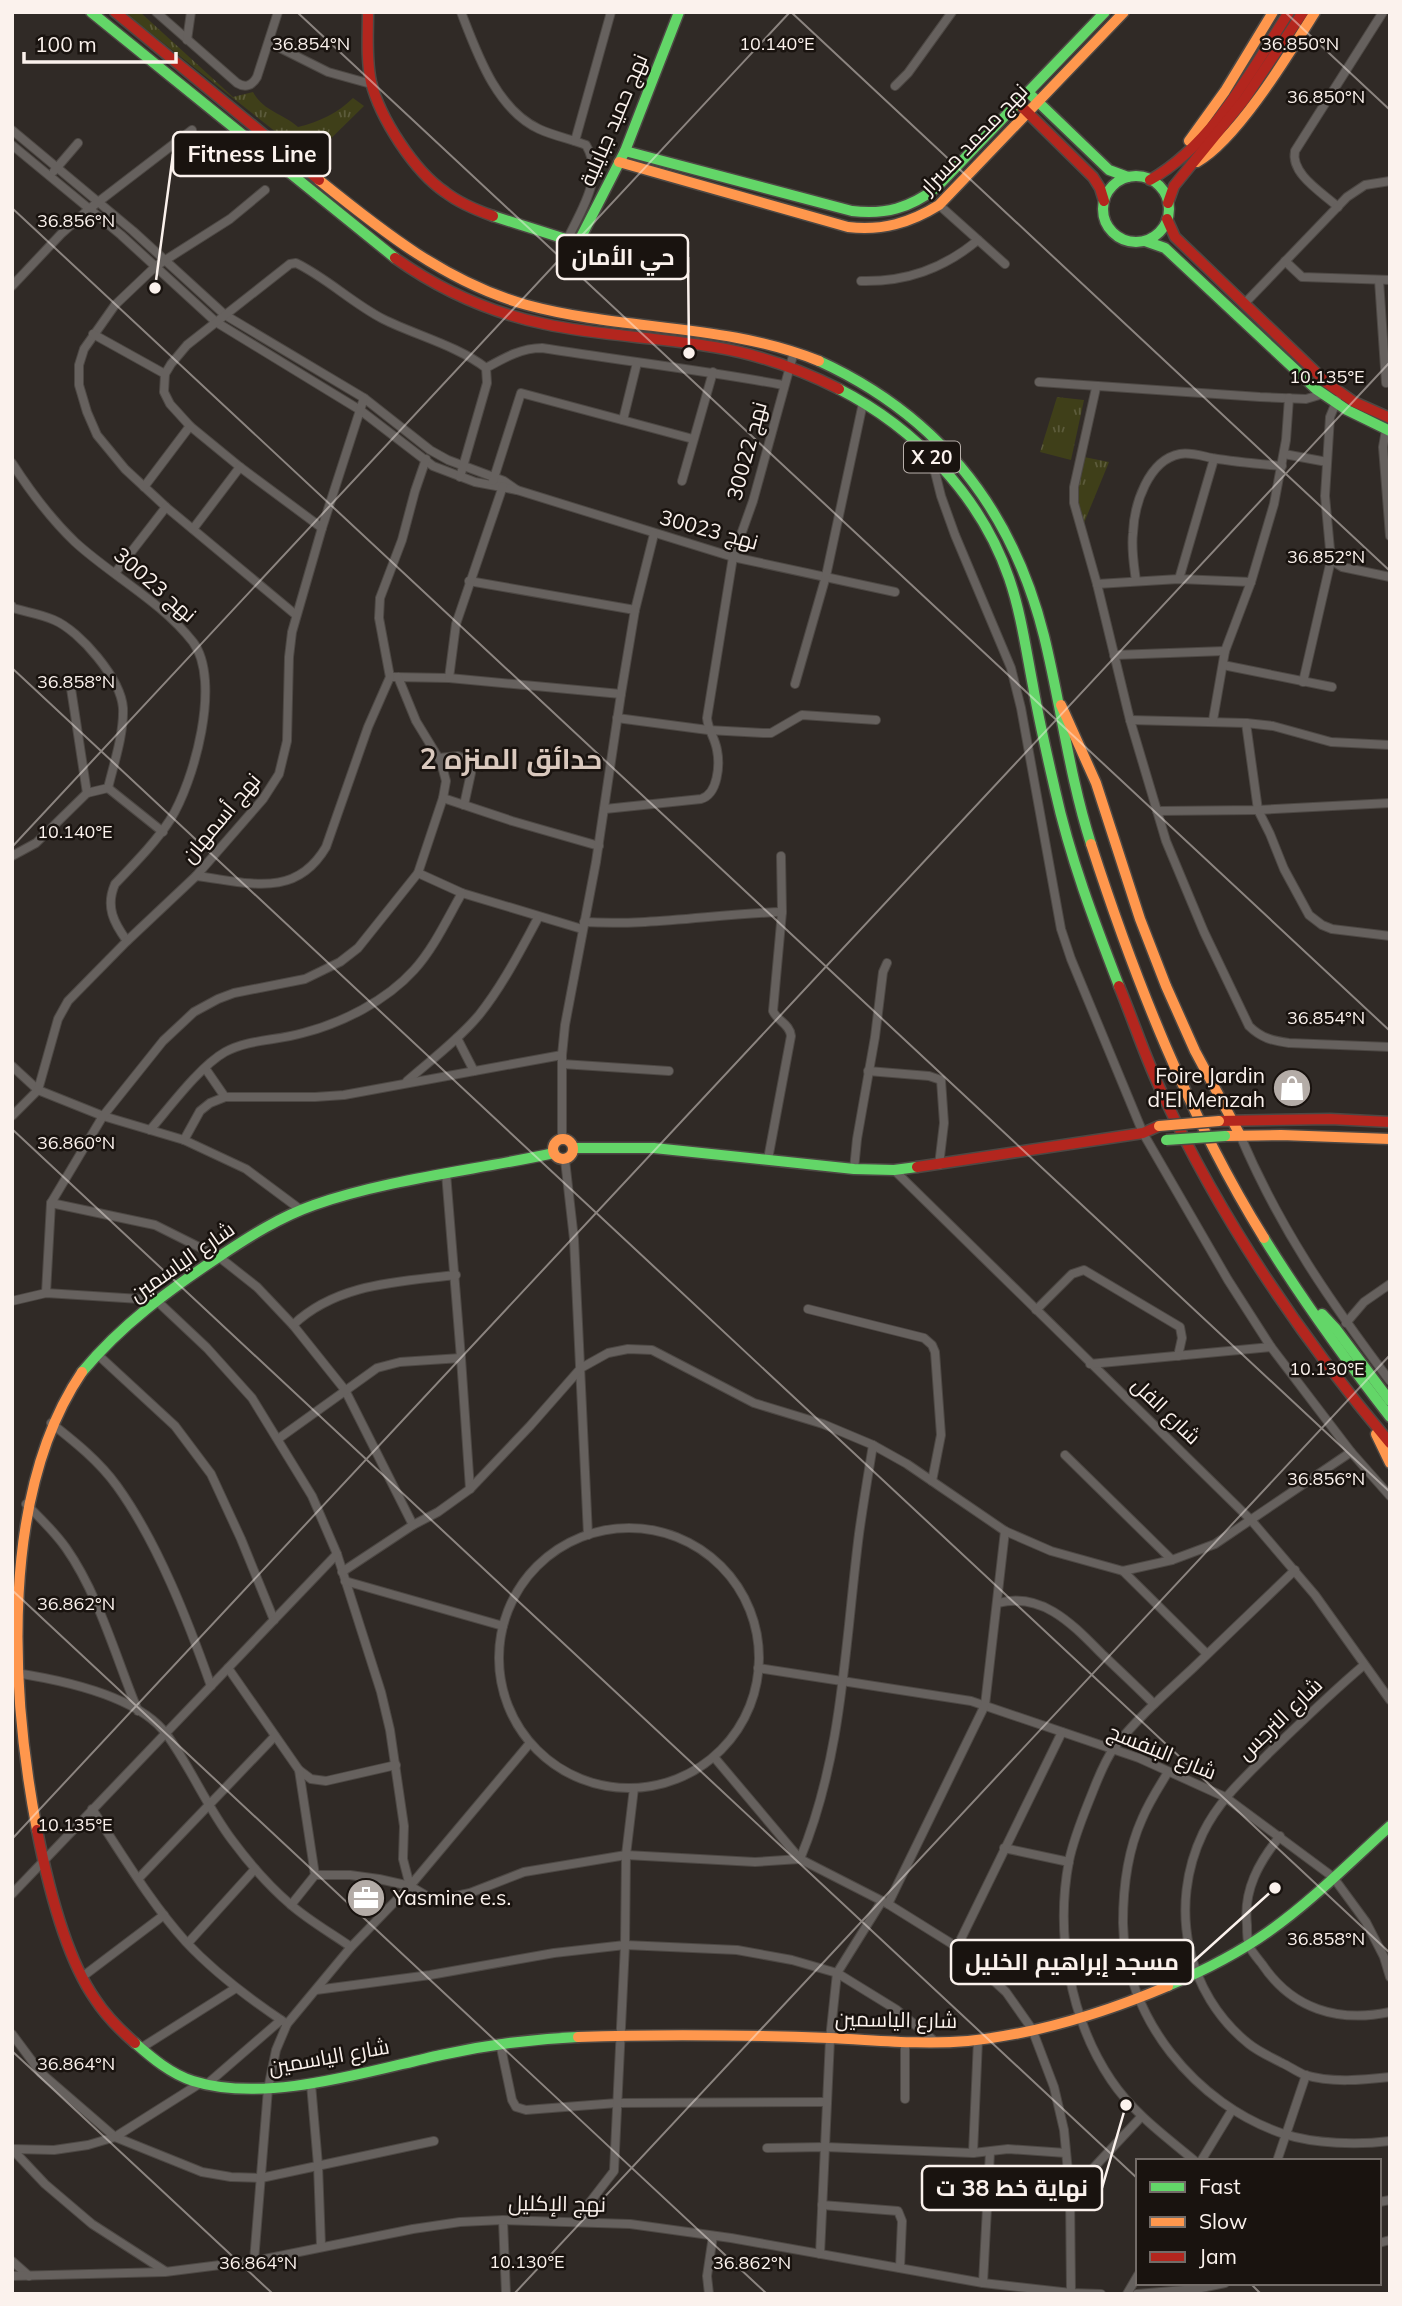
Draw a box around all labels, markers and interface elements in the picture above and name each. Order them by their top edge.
scale bar [24,21,177,65]
text: 100 m [35,31,97,57]
text: 36.854°N [272,32,350,55]
text: 10.140°E [739,32,815,55]
text: 36.850°N [1261,32,1339,55]
street label: نهج حميد جبايلية [574,50,654,190]
street label: نهج محمد مسرار [913,78,1034,201]
text: 36.850°N [1287,85,1365,108]
callout: Fitness Line [173,132,330,176]
text: Fitness Line [187,139,317,168]
text: 36.856°N [37,209,115,232]
callout: حي الأمان [557,235,688,279]
text: حي الأمان [571,242,675,276]
text: 10.135°E [1289,365,1365,388]
street label: نهج 30022 [720,399,774,503]
road number: X 20 [904,442,960,472]
street label: نهج 30023 [657,503,761,557]
street label: نهج 30023 [108,541,202,629]
text: 36.852°N [1287,545,1365,568]
text: 36.858°N [37,670,115,693]
district label: حدائق المنزه 2 [420,741,602,777]
street label: نهج أسمهان [175,767,267,869]
text: 10.140°E [37,820,113,843]
text: 36.854°N [1287,1006,1365,1029]
place label: Foire Jardin d'El Menzah [1147,1062,1265,1112]
shop icon: Foire Jardin d'El Menzah [1271,1067,1313,1109]
text: 36.860°N [37,1131,115,1154]
street label: شارع الياسمين [124,1215,240,1309]
text: 10.130°E [1289,1357,1365,1380]
street label: شارع الفل [1125,1371,1207,1451]
text: 36.856°N [1287,1467,1365,1490]
text: 36.862°N [37,1592,115,1615]
street label: شارع النرجس [1231,1671,1329,1767]
street label: شارع البنفسج [1104,1718,1220,1786]
text: 10.135°E [37,1813,113,1836]
office icon: Yasmine e.s. [345,1877,387,1919]
place label: Yasmine e.s. [392,1884,511,1910]
text: 36.858°N [1287,1927,1365,1950]
callout: مسجد إبراهيم الخليل [951,1940,1193,1984]
text: مسجد إبراهيم الخليل [965,1947,1179,1978]
street label: شارع الياسمين [835,2005,957,2035]
street label: شارع الياسمين [266,2033,392,2081]
text: 36.864°N [37,2052,115,2075]
legend [1136,2159,1381,2285]
callout: نهاية خط 38 ت [922,2166,1102,2210]
text: نهاية خط 38 ت [936,2173,1088,2202]
text: Fast [1199,2173,1241,2199]
street label: نهج الإكليل [508,2189,606,2219]
text: Slow [1199,2208,1247,2234]
text: Jam [1199,2243,1237,2269]
text: 10.130°E [489,2250,565,2273]
text: 36.864°N [219,2251,297,2274]
text: 36.862°N [713,2251,791,2274]

